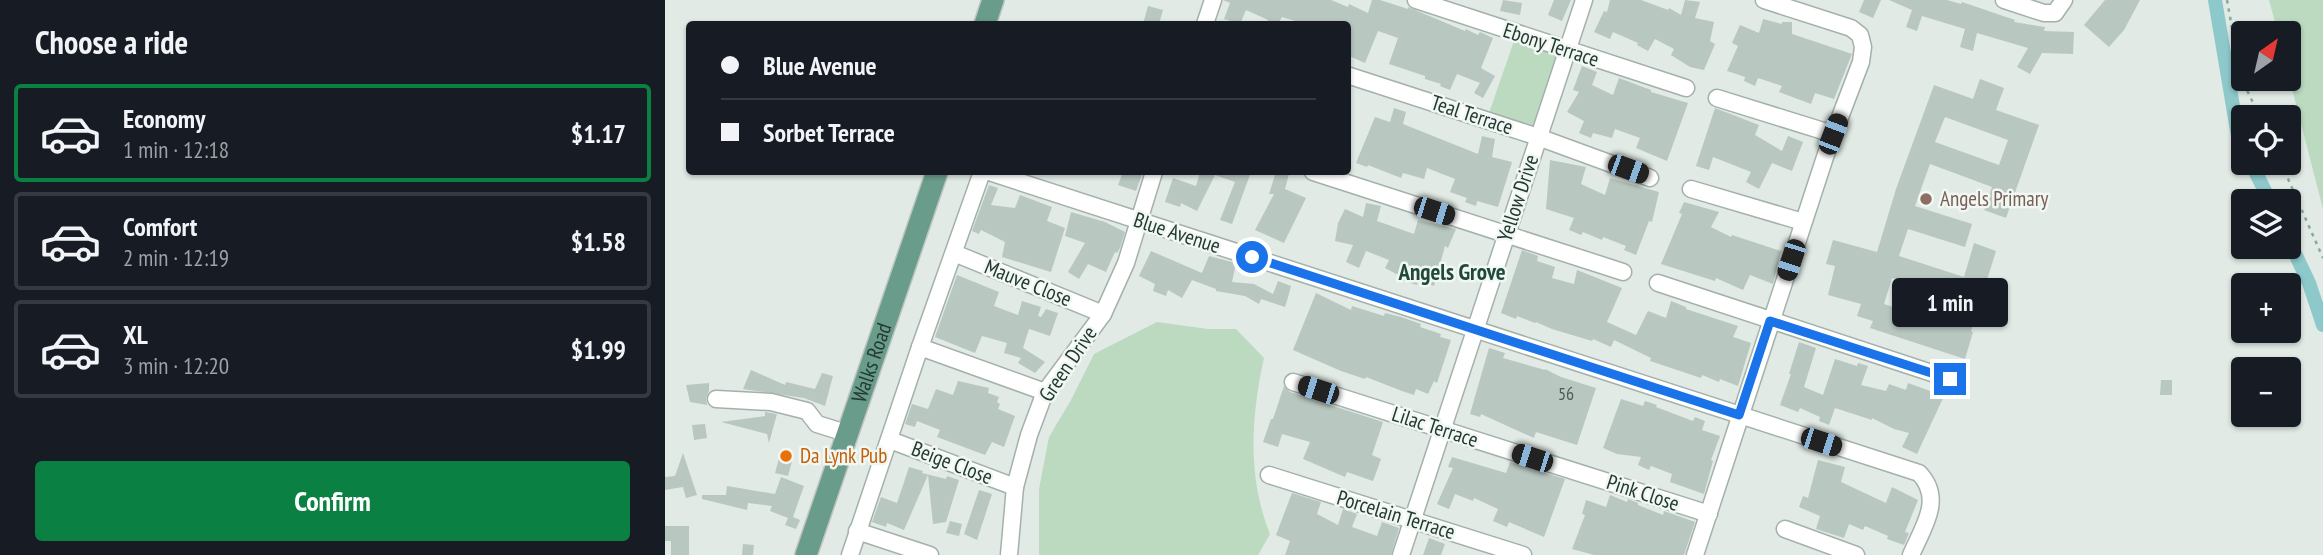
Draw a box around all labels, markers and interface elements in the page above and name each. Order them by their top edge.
street label: Ebony Terrace [1500,16,1603,73]
text: Choose a ride [35,21,188,63]
north arrow [2231,21,2301,91]
map controls [2231,21,2301,427]
text: Blue Avenue [763,49,877,82]
street label: Teal Terrace [1428,89,1517,140]
icon: car [39,102,102,165]
text: Economy [123,102,205,135]
button: locate [2231,105,2301,175]
car [1816,111,1851,157]
text: Sorbet Terrace [763,116,895,149]
text: $1.17 [571,117,626,150]
text: 1 min · 12:18 [123,135,229,164]
street label: Yellow Drive [1491,151,1544,245]
car [1605,152,1652,186]
place label: Angels Primary [1940,185,2048,212]
button: layers [2231,189,2301,259]
marker: Angels Primary [1918,191,1934,207]
car [1411,195,1458,227]
street label: Blue Avenue [1130,206,1224,259]
icon: car [39,210,102,273]
text: Comfort [123,210,197,243]
text: $1.58 [571,225,626,258]
car [1775,237,1808,283]
route start [1236,241,1268,273]
text: 2 min · 12:19 [123,243,229,272]
street label: Mauve Close [981,253,1076,312]
district label: Angels Grove [1397,257,1506,286]
button: + [2231,273,2301,343]
callout: 1 min [1892,278,2008,326]
text: 1 min [1927,288,1973,317]
icon: car [39,318,102,381]
text: XL [123,318,148,351]
street label: Walks Road [845,319,897,406]
street label: Green Drive [1033,321,1103,407]
text: $1.99 [571,333,626,366]
text: 3 min · 12:20 [123,351,229,380]
button: − [2231,357,2301,427]
route end [1934,363,1966,395]
car [1295,374,1342,406]
house number: 56 [1558,382,1574,405]
street label: Lilac Terrace [1389,400,1482,453]
car [1798,426,1845,458]
street label: Beige Close [908,435,997,490]
place label: Da Lynk Pub [800,442,887,469]
car [1509,442,1556,474]
marker: Da Lynk Pub [778,448,794,464]
button: Confirm [35,461,630,541]
street label: Pink Close [1603,468,1683,517]
street label: Porcelain Terrace [1334,484,1458,545]

